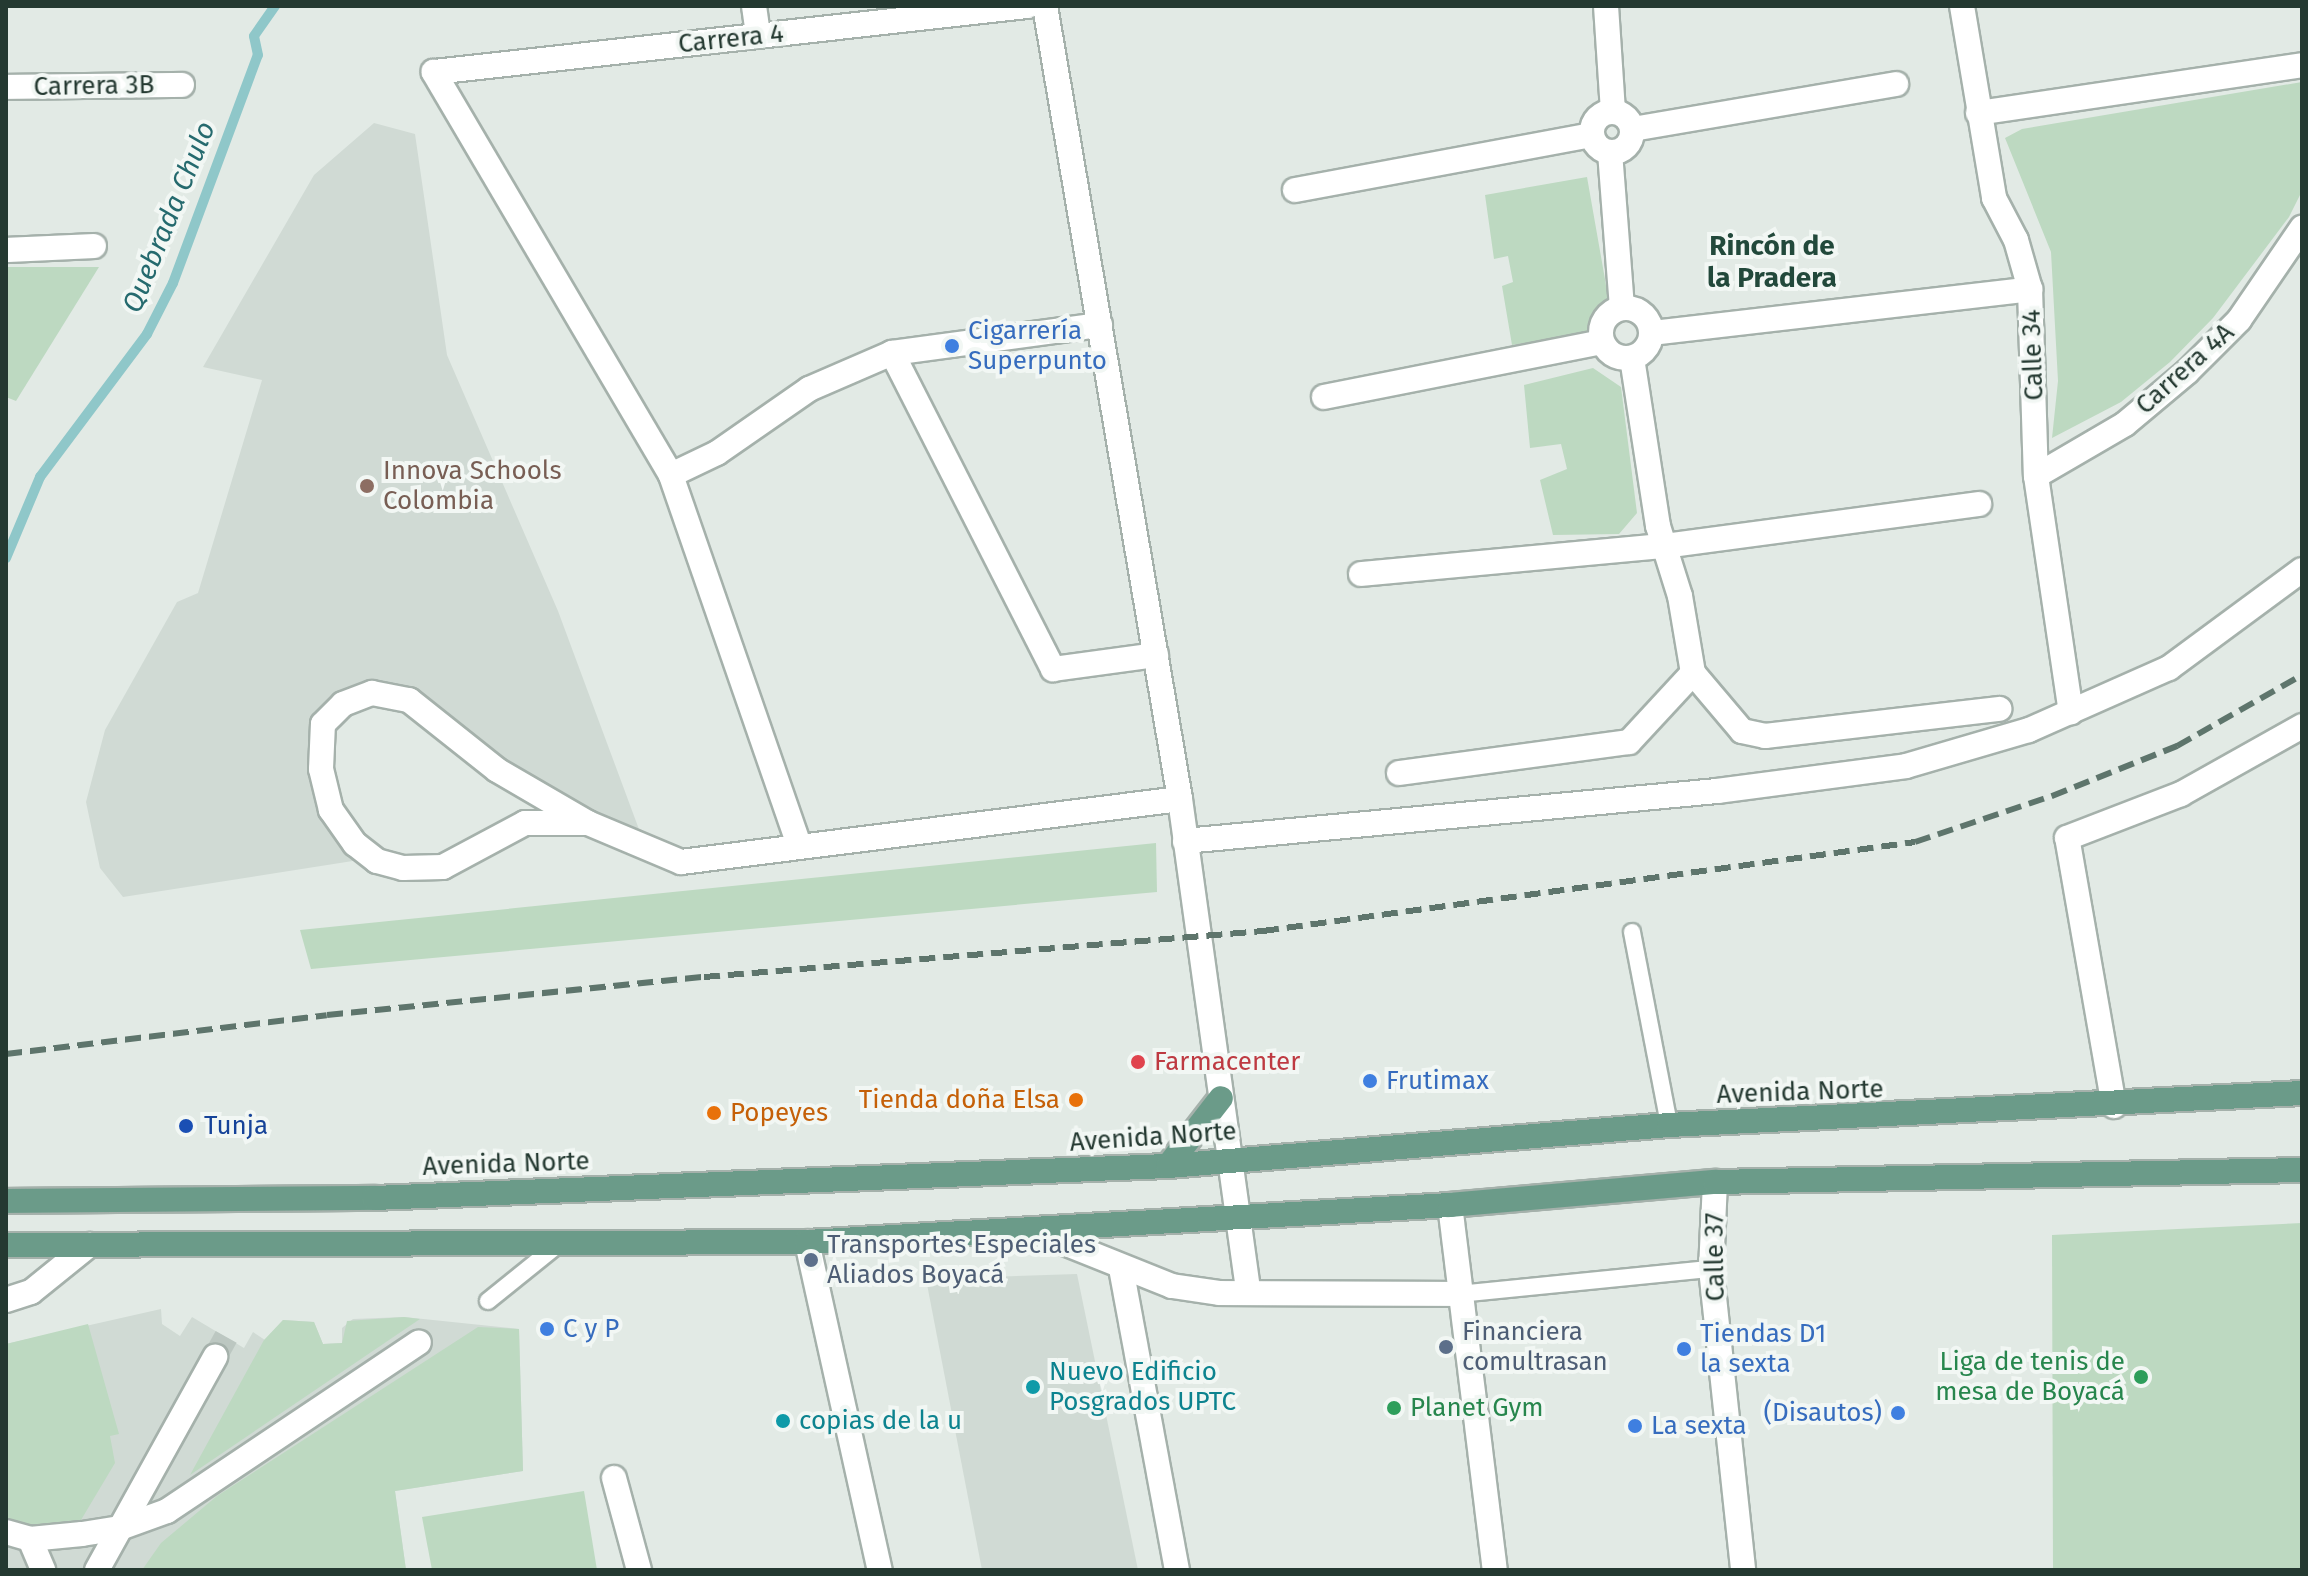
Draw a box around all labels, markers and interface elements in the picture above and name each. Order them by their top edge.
street label: Carrera 4 [677,18,785,60]
street label: Carrera 3B [33,69,155,103]
water label: Quebrada Chulo [115,117,223,317]
district label: Rincón de la Pradera [1707,229,1837,295]
street label: Calle 34 [2016,309,2050,401]
place label: Cigarrería Superpunto [968,315,1107,376]
street label: Carrera 4A [2130,317,2240,421]
marker: Cigarrería Superpunto [943,337,961,355]
place label: Innova Schools Colombia [383,455,562,516]
marker: Innova Schools Colombia [358,477,376,495]
place label: Farmacenter [1154,1046,1300,1078]
marker: Farmacenter [1129,1053,1147,1071]
place label: Frutimax [1386,1065,1489,1097]
marker: Frutimax [1361,1072,1379,1090]
street label: Avenida Norte [1716,1073,1884,1111]
place label: Tienda doña Elsa [859,1084,1060,1116]
marker: Tienda doña Elsa [1067,1091,1085,1109]
place label: Popeyes [730,1097,828,1129]
marker: Popeyes [705,1104,723,1122]
place label: Tunja [204,1110,268,1142]
marker: Tunja [175,1115,197,1137]
street label: Avenida Norte [1069,1116,1237,1158]
street label: Avenida Norte [422,1145,590,1183]
street label: Calle 37 [1699,1212,1731,1302]
place label: Transportes Especiales Aliados Boyacá [827,1229,1096,1290]
marker: Transportes Especiales Aliados Boyacá [802,1251,820,1269]
place label: C y P [563,1313,619,1345]
place label: Financiera comultrasan [1462,1316,1608,1378]
place label: Tiendas D1 la sexta [1700,1318,1826,1380]
marker: C y P [538,1320,556,1338]
marker: Financiera comultrasan [1437,1338,1455,1356]
marker: Tiendas D1 la sexta [1675,1340,1693,1358]
place label: Liga de tenis de mesa de Boyacá [1935,1346,2125,1408]
place label: Nuevo Edificio Posgrados UPTC [1049,1356,1236,1418]
marker: Liga de tenis de mesa de Boyacá [2132,1368,2150,1386]
marker: Nuevo Edificio Posgrados UPTC [1024,1378,1042,1396]
place label: Planet Gym [1410,1392,1544,1424]
place label: (Disautos) [1764,1397,1882,1429]
marker: Planet Gym [1385,1399,1403,1417]
marker: (Disautos) [1889,1404,1907,1422]
place label: copias de la u [799,1405,962,1437]
place label: La sexta [1651,1410,1747,1442]
marker: copias de la u [774,1412,792,1430]
marker: La sexta [1626,1417,1644,1435]

